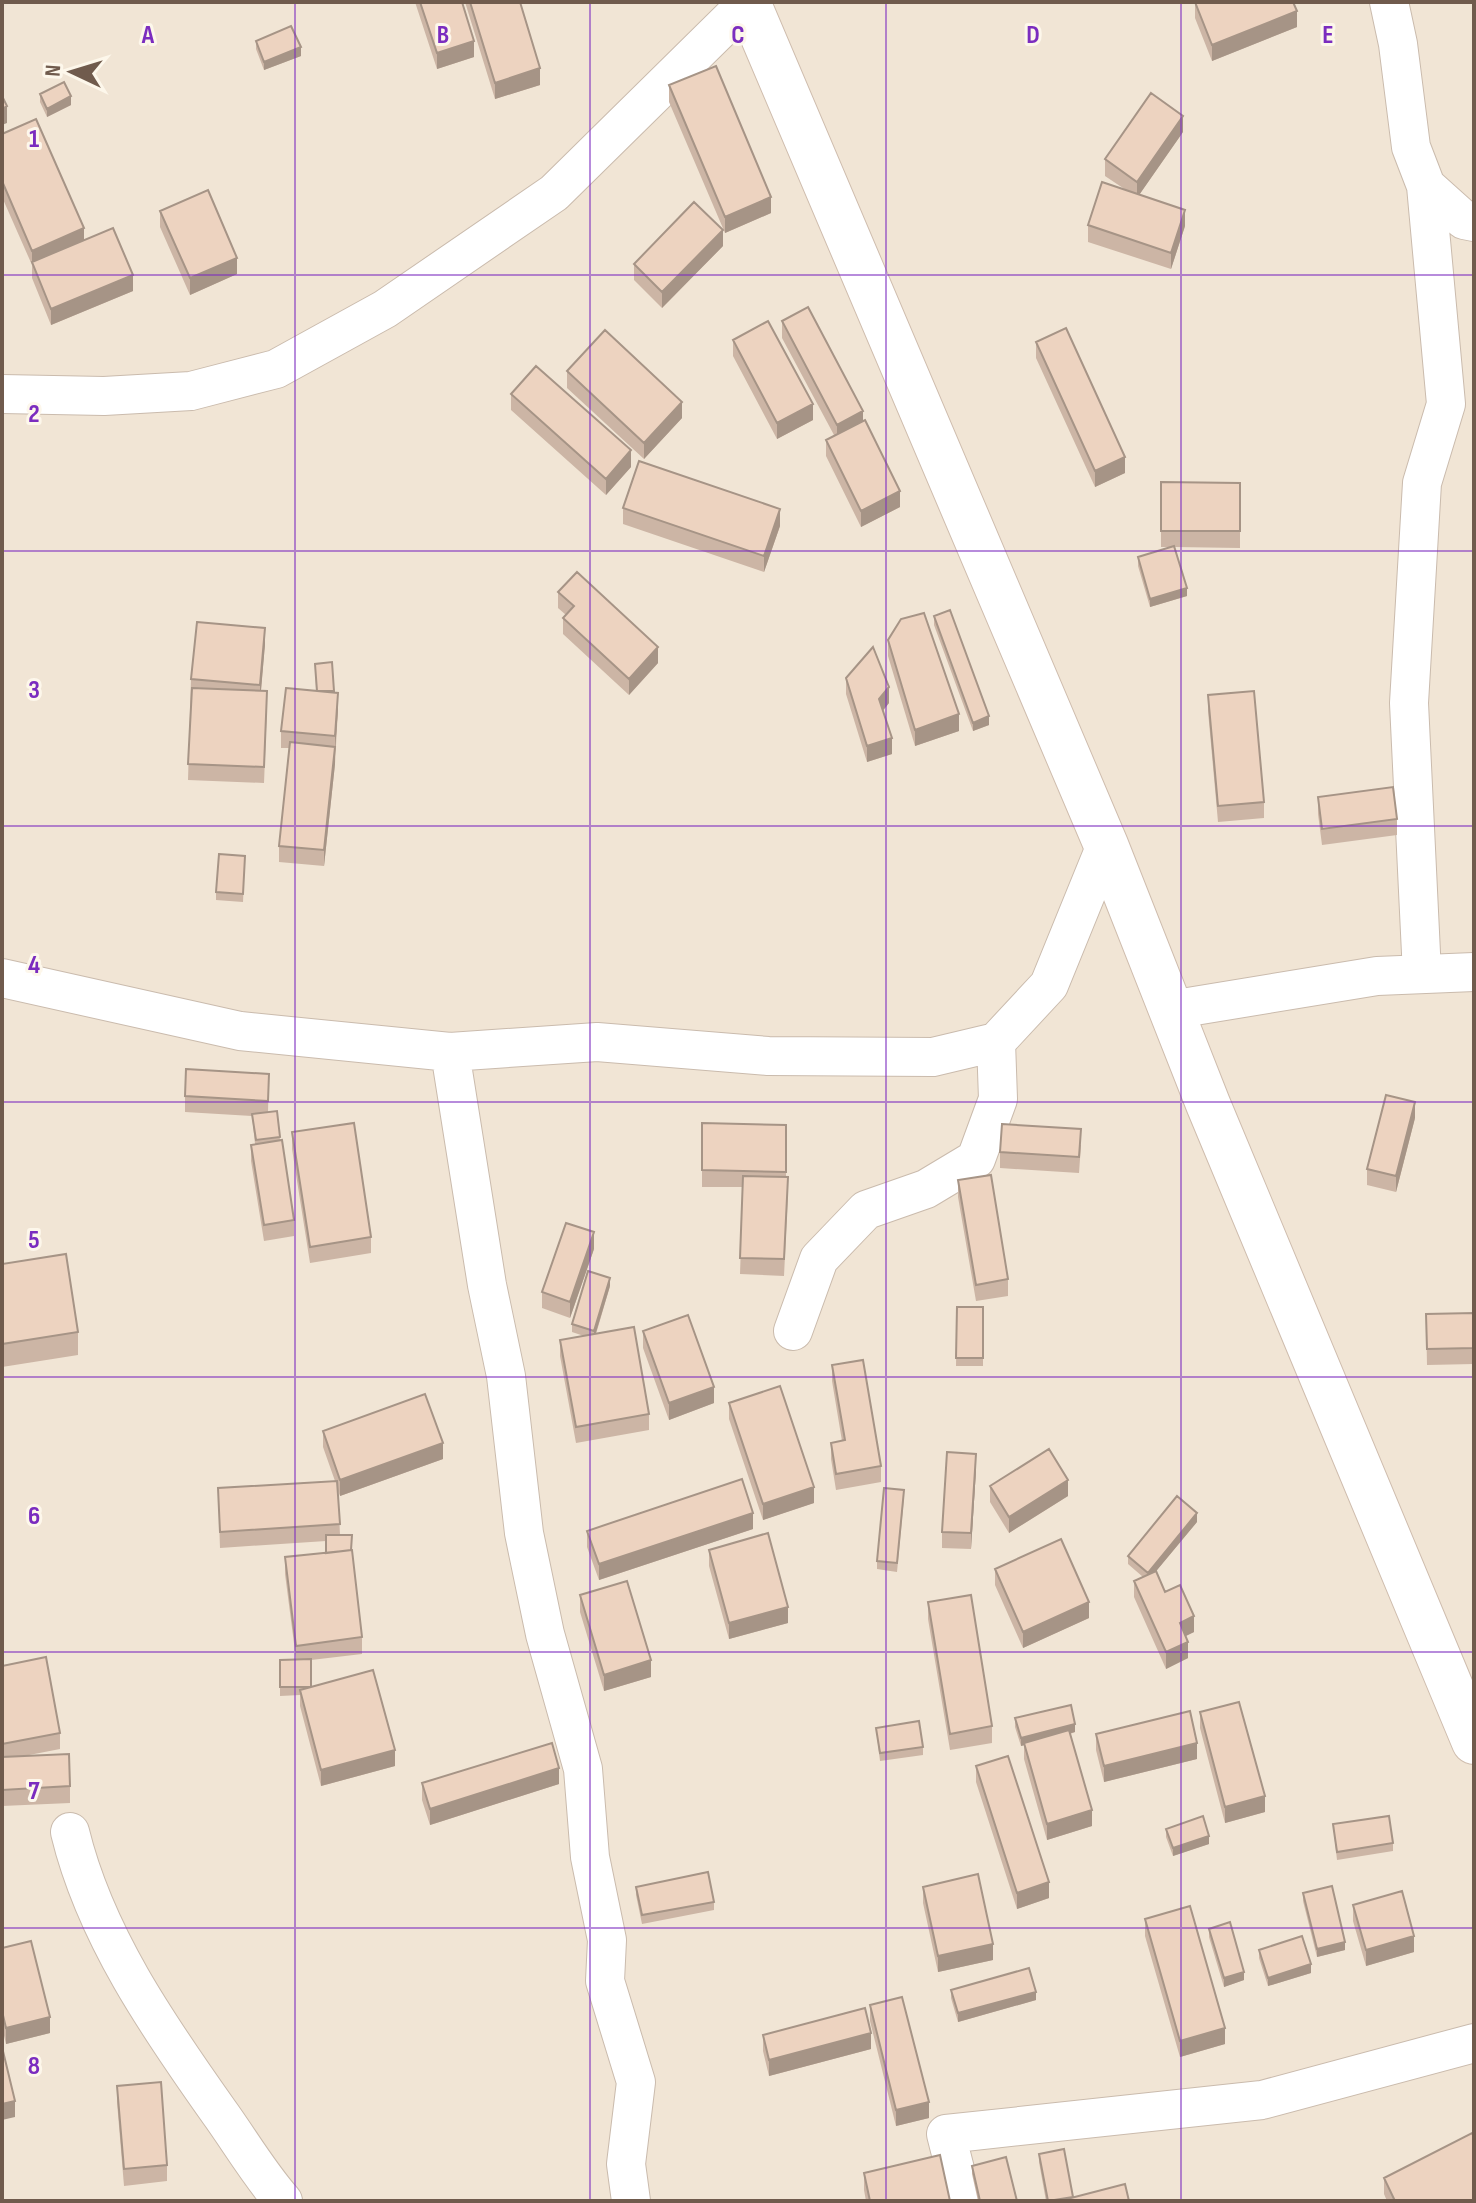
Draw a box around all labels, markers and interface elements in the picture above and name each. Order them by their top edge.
text: A [141,20,155,51]
text: B [437,20,449,51]
text: C [731,20,745,51]
text: D [1026,20,1040,51]
text: E [1322,20,1334,51]
north arrow [32,32,112,112]
text: N [40,64,67,78]
text: 1 [29,124,39,155]
text: 2 [28,399,40,430]
text: 3 [28,675,40,706]
text: 4 [28,950,40,981]
text: 5 [28,1225,40,1256]
text: 6 [28,1501,40,1532]
text: 7 [28,1776,40,1807]
text: 8 [28,2051,40,2082]

